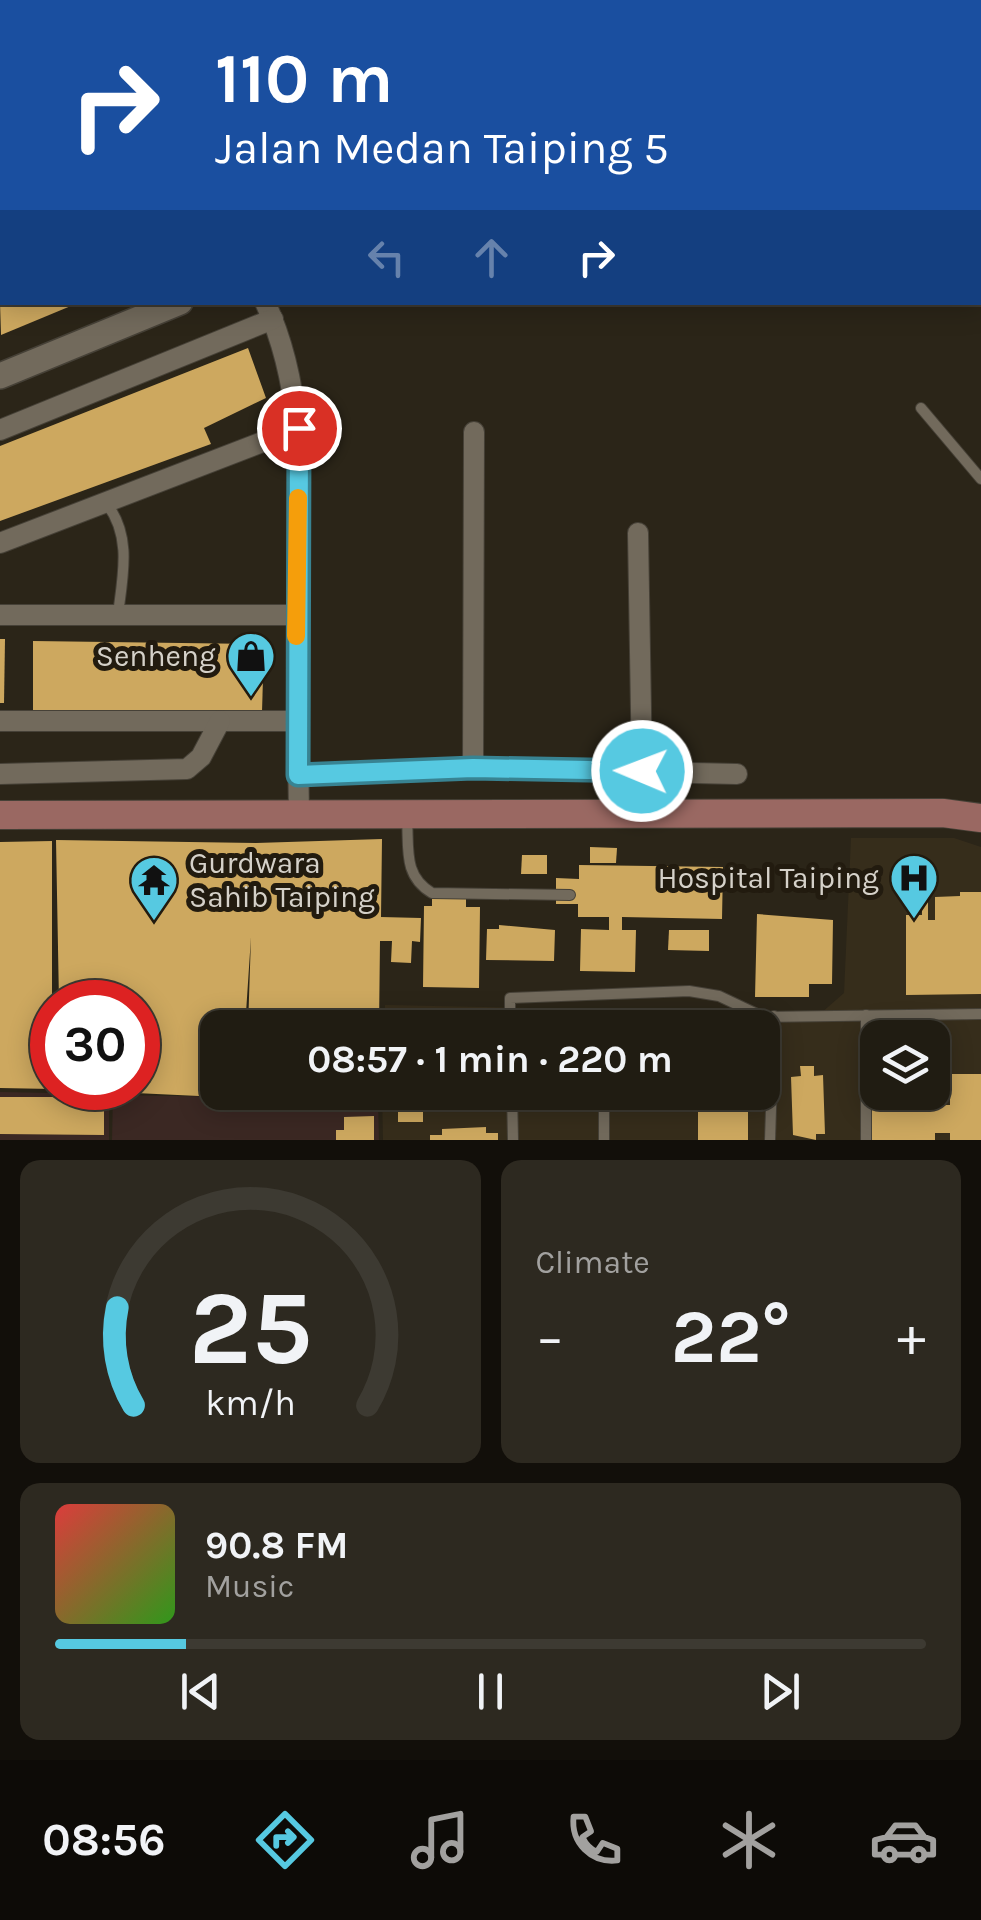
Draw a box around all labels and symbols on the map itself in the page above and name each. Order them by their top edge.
pin [257,386,342,471]
shop icon: Senheng [225,630,277,698]
place label: Senheng [96,638,216,674]
position arrow [590,719,694,823]
place label: Gurdwara Sahib Taiping [189,845,375,915]
hospital icon: Hospital Taiping [888,852,940,920]
temple icon: Gurdwara Sahib Taiping [128,854,180,922]
place label: Hospital Taiping [658,860,879,896]
speed limit sign: 30 [30,980,160,1110]

